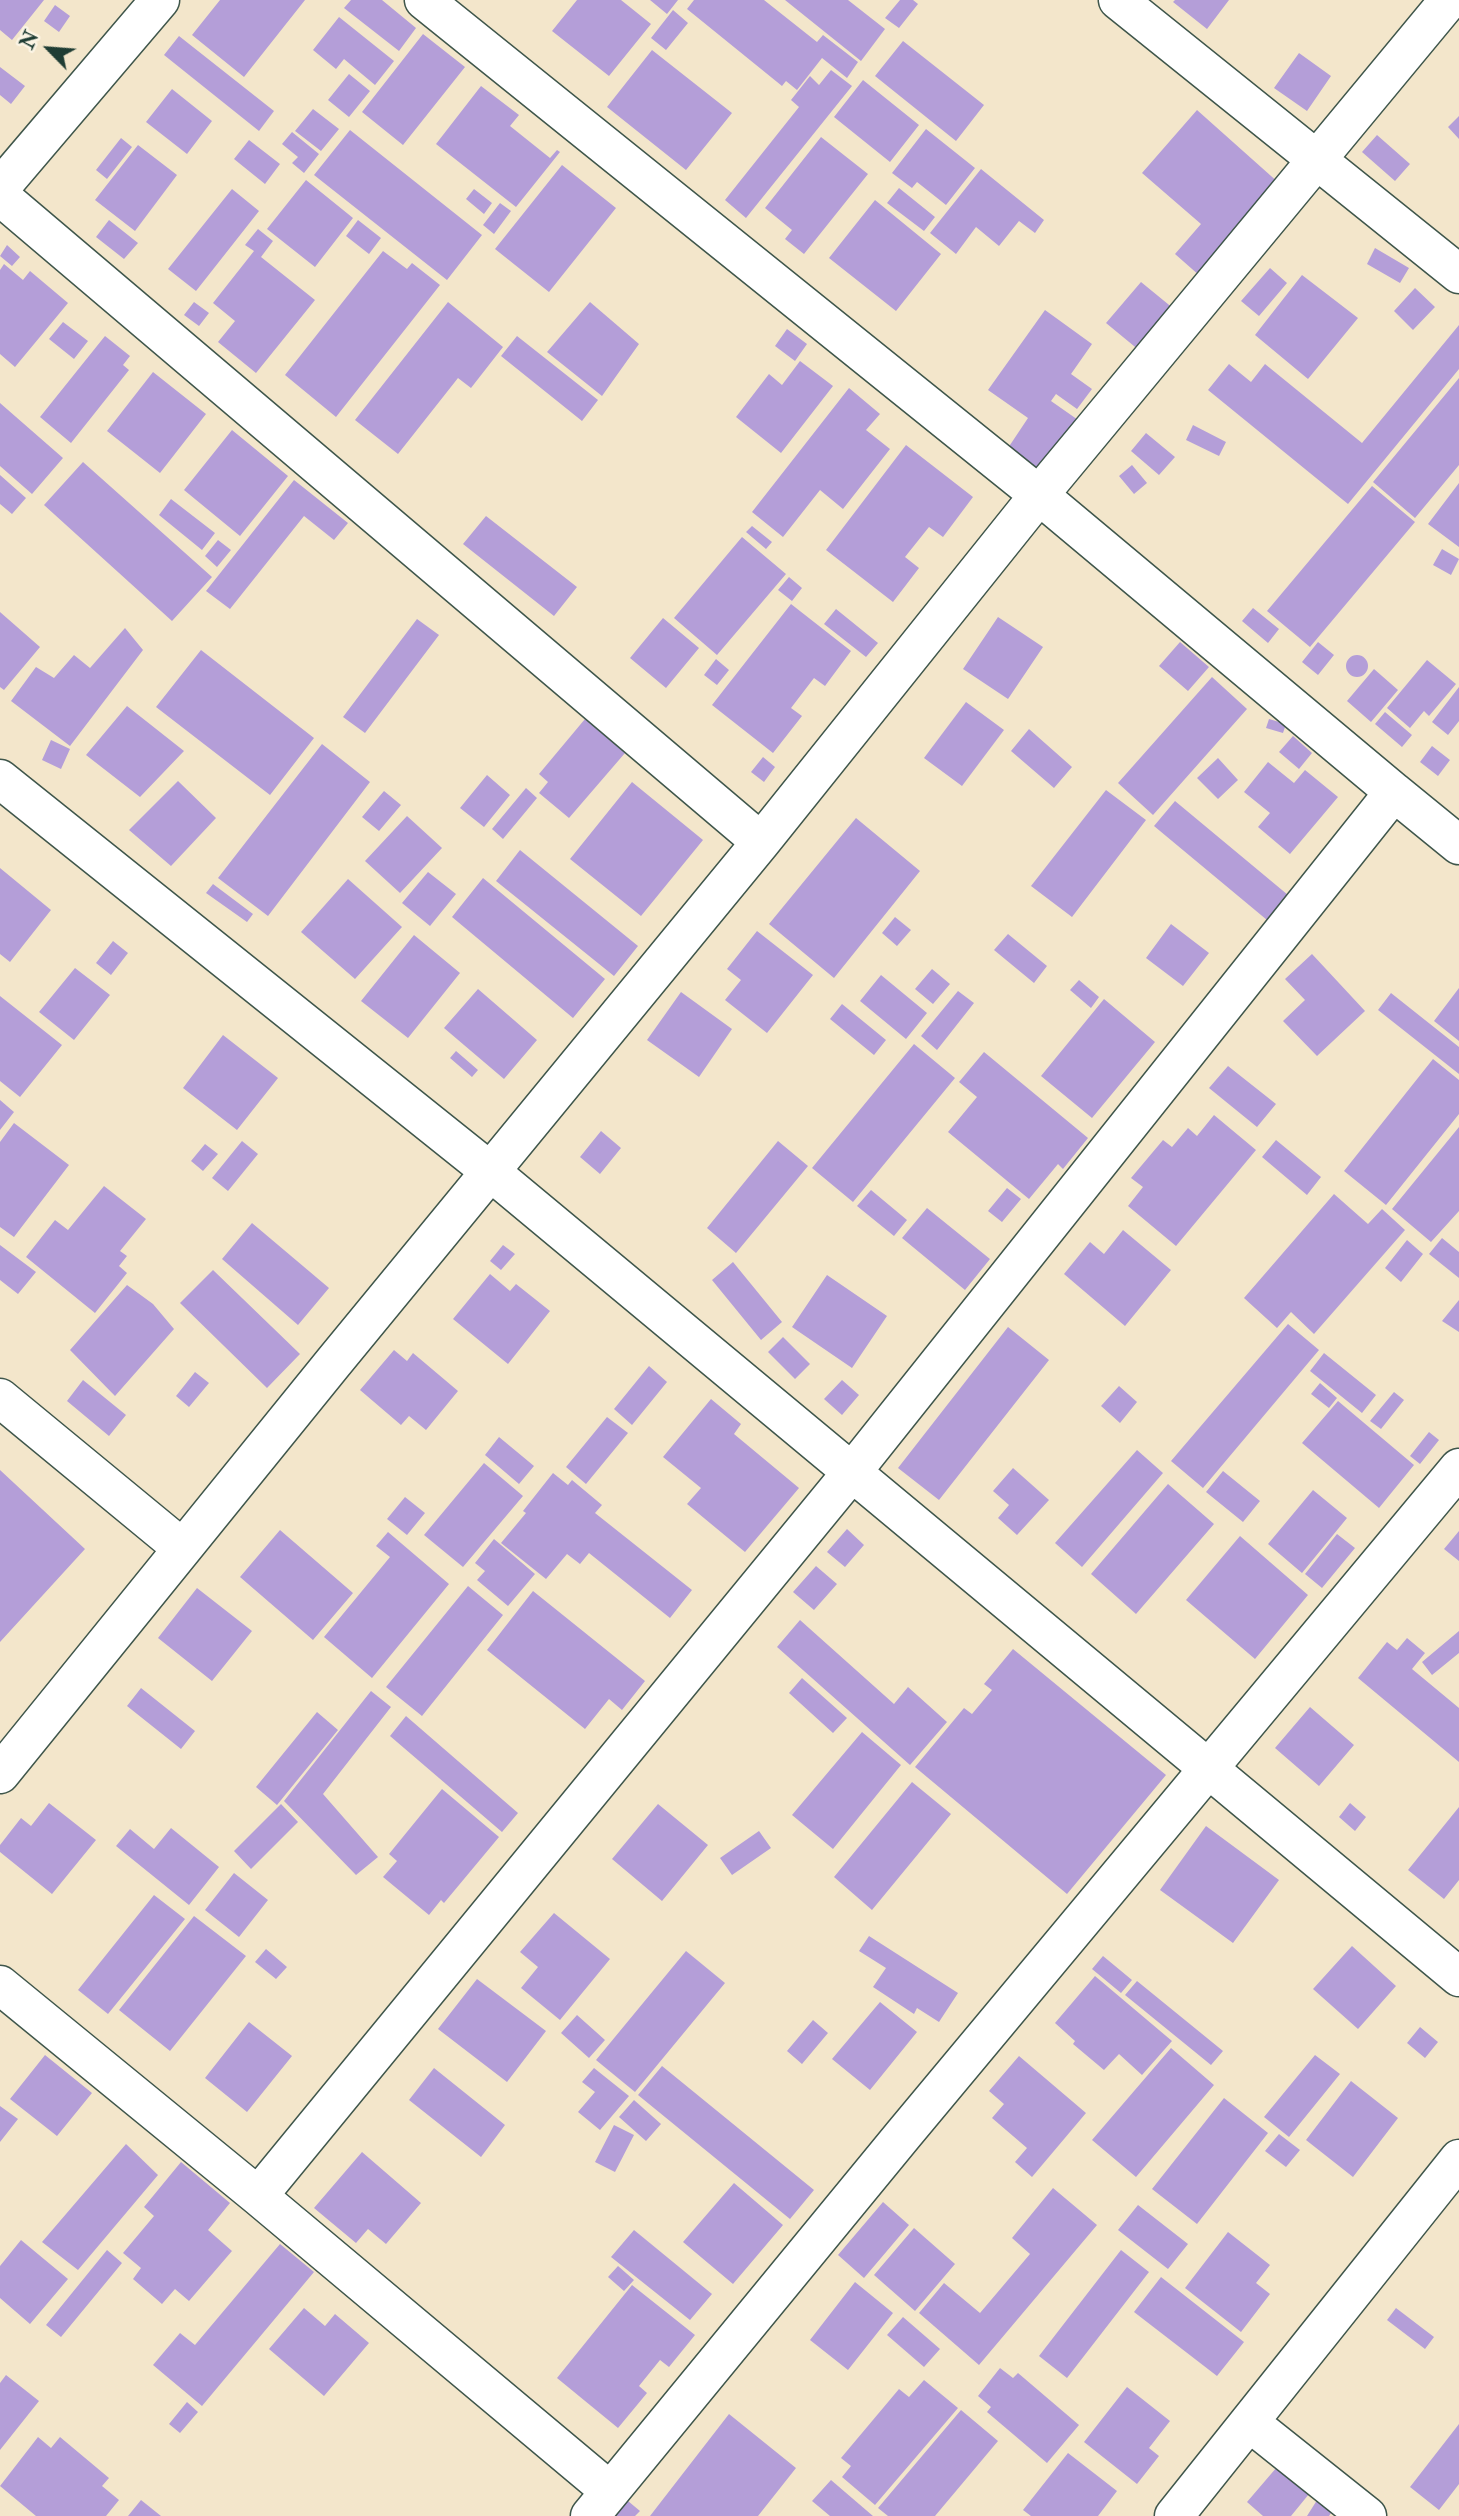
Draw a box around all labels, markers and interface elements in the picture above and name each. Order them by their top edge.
north arrow [14,14,84,84]
text: N [15,27,44,53]

